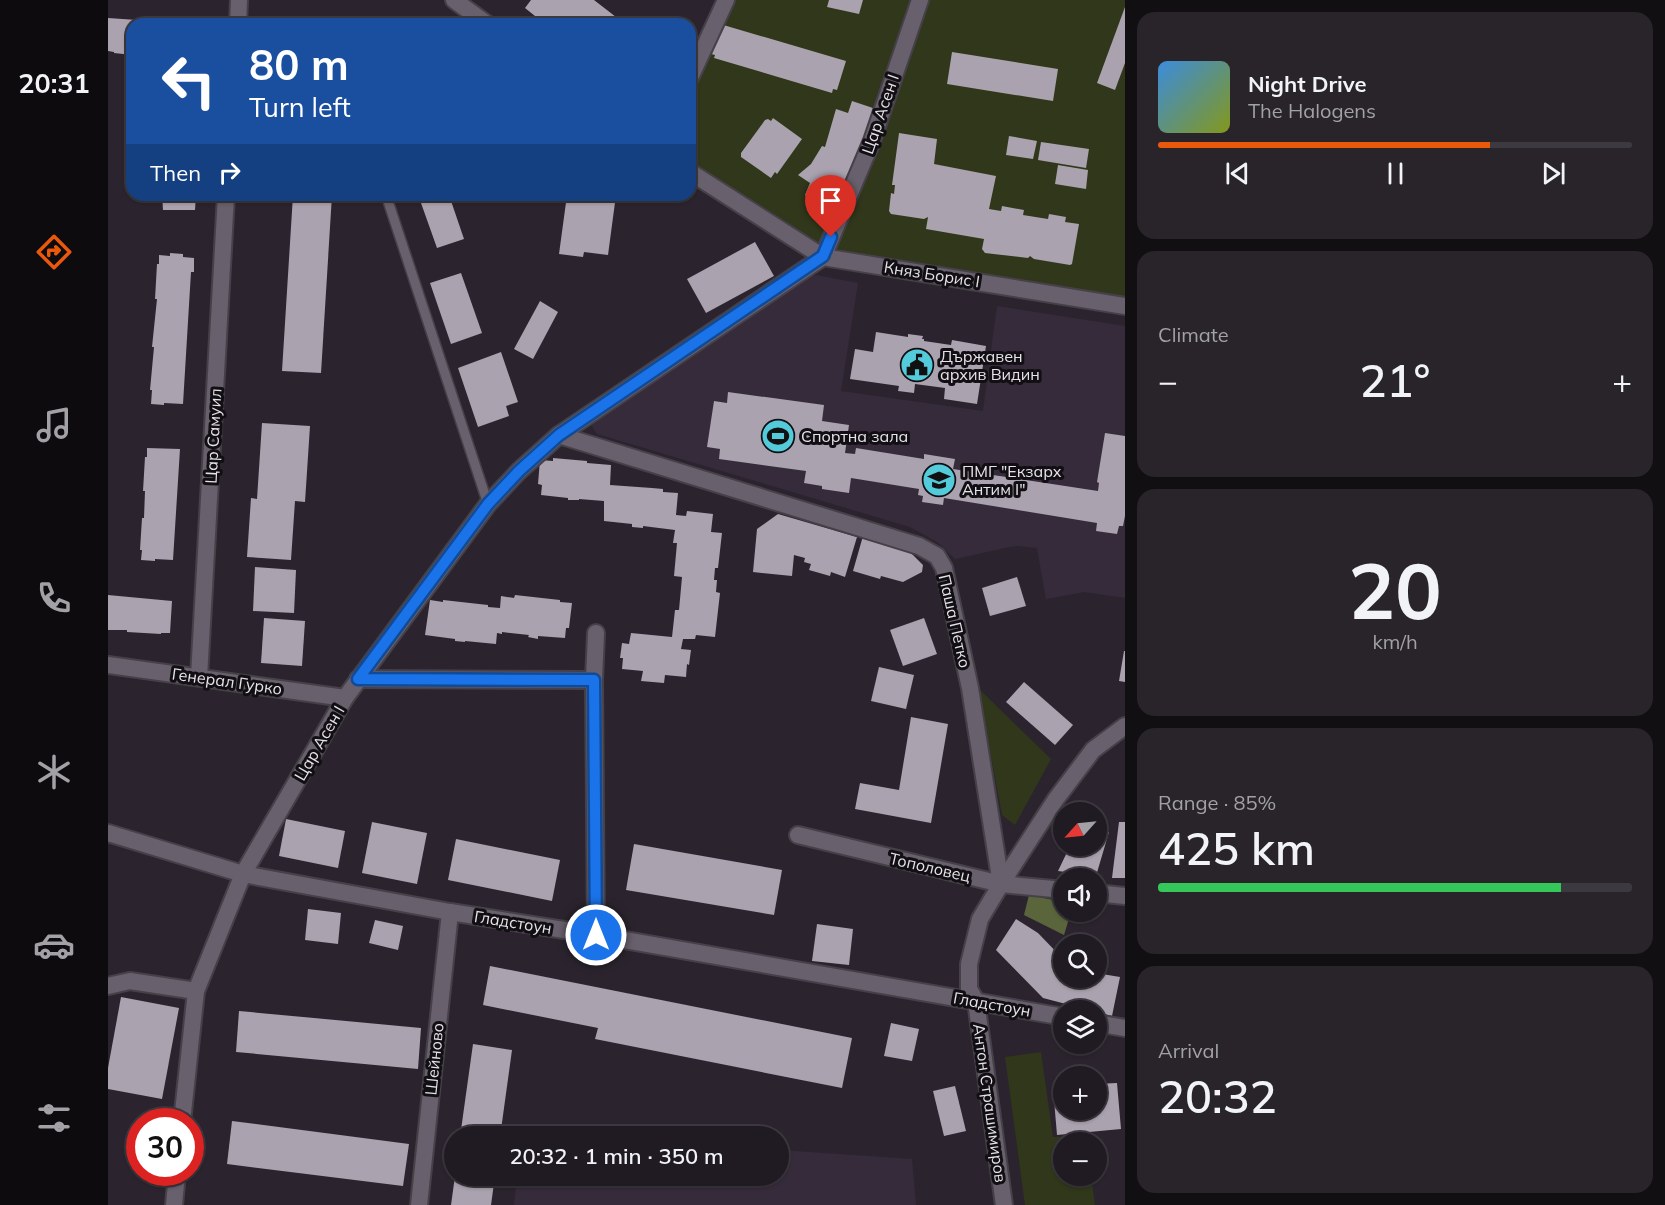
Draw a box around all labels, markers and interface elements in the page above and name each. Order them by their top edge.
text: 80 m [249,38,349,91]
icon: left [150,42,228,120]
text: 20:31 [18,66,90,100]
text: Night Drive [1248,70,1367,98]
street label: Цар Асен I [857,71,903,157]
text: Turn left [249,90,351,124]
text: The Halogens [1248,98,1376,123]
icon: right [213,156,246,189]
icon: previous [1221,157,1254,190]
icon: pause [1379,157,1412,190]
icon: next [1537,157,1570,190]
text: Then [150,159,201,187]
pin [805,175,856,237]
icon: arrive [814,184,847,217]
icon: directions [33,231,75,273]
street label: Княз Борис I [883,257,981,291]
text: Climate [1158,322,1229,347]
place label: Държавен архив Видин [940,346,1040,384]
public building icon: Държавен архив Видин [899,347,935,383]
text: 21° [1360,352,1430,408]
text: − [1158,360,1178,401]
text: + [1612,360,1632,401]
street label: Цар Самуил [201,388,225,484]
icon: music [33,404,75,446]
sports icon: Спортна зала [760,418,796,454]
place label: Спортна зала [801,426,908,446]
place label: ПМГ "Екзарх Антим I" [962,461,1062,499]
school or university icon: ПМГ "Екзарх Антим I" [921,462,957,498]
text: 20 [1348,541,1442,639]
street label: Паша Петко [935,572,975,670]
icon: phone [33,577,75,619]
text: km/h [1372,629,1418,654]
street label: Генерал Гурко [171,663,283,699]
street label: Цар Асен I [290,702,348,784]
icon: climate [33,751,75,793]
text: Range · 85% [1158,790,1276,815]
north arrow [1053,802,1107,856]
map controls [1053,802,1107,1186]
text: 425 km [1158,820,1315,876]
street label: Тополовец [887,848,973,886]
button: sound [1053,868,1107,922]
position arrow [564,903,628,967]
street label: Гладстоун [473,906,553,938]
icon: car [33,924,75,966]
button: search [1053,934,1107,988]
street label: Гладстоун [952,987,1032,1021]
button: layers [1053,1000,1107,1054]
street label: Шейново [420,1022,448,1096]
street label: Антон Страшимиров [969,1022,1011,1184]
text: Arrival [1158,1038,1219,1063]
button: + [1053,1066,1107,1120]
text: 20:32 [1158,1068,1277,1124]
icon: filters [33,1097,75,1139]
speed limit sign: 30 [126,1108,204,1186]
button: − [1053,1132,1107,1186]
text: 20:32 · 1 min · 350 m [509,1142,724,1170]

